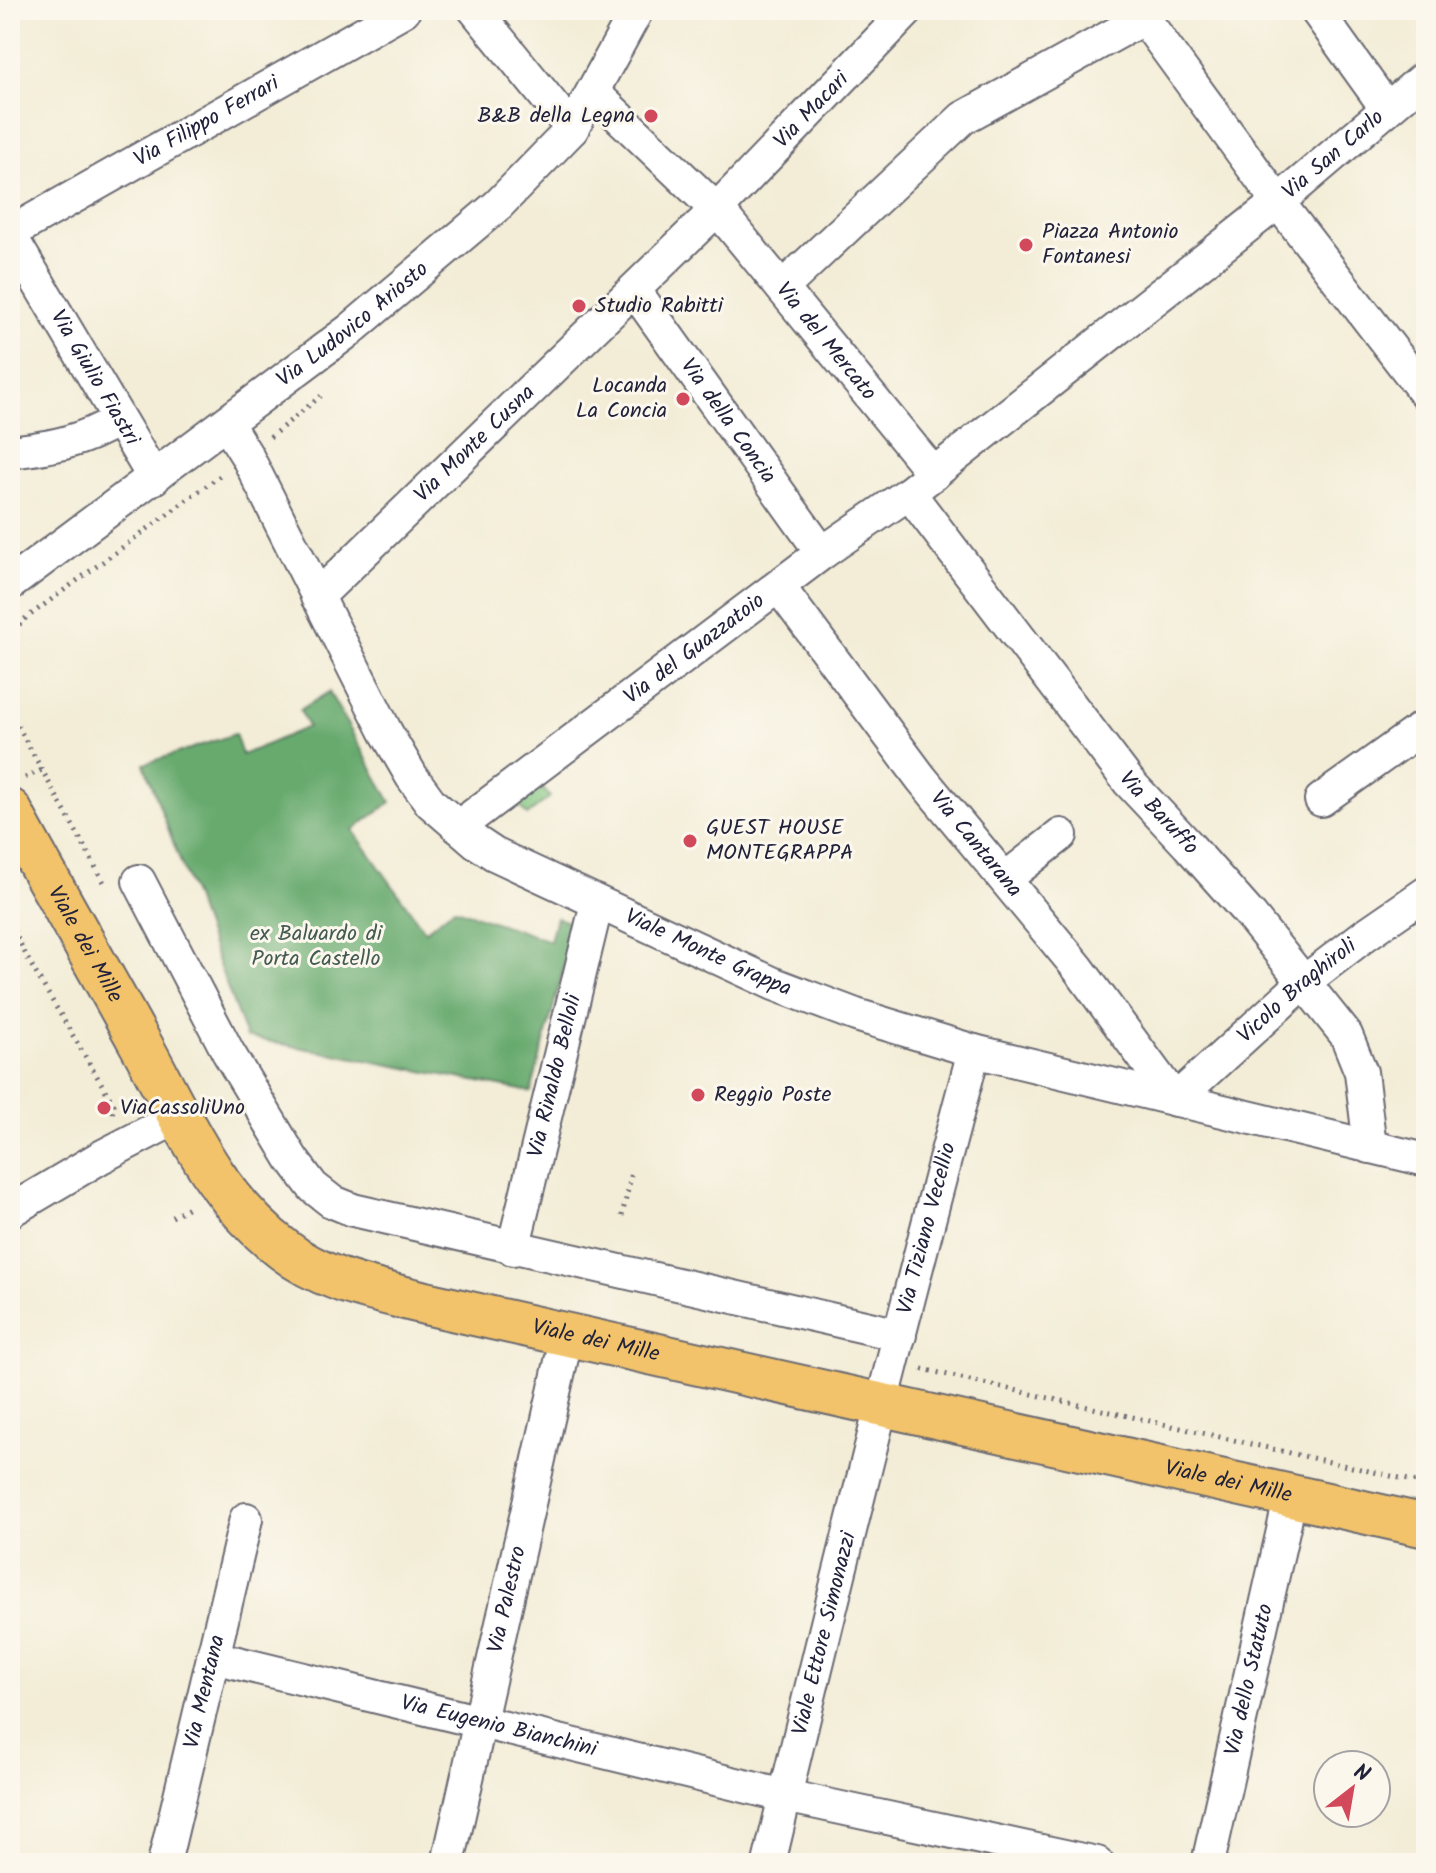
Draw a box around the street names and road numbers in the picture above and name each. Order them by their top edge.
street label: Via Macari [766,63,858,157]
street label: Via Filippo Ferrari [127,66,287,177]
street label: Via San Carlo [1275,101,1392,209]
street label: Via Ludovico Ariosto [269,253,437,397]
street label: Via del Mercato [767,275,885,409]
street label: Via Giulio Fiastri [41,303,149,453]
street label: Via della Concia [671,351,785,491]
street label: Via Monte Cusna [406,376,544,511]
street label: Via del Guazzatoio [616,584,773,714]
street label: Via Baruffo [1109,764,1207,863]
street label: Via Cantarana [921,783,1031,906]
street label: Viale dei Mille [38,880,132,1010]
street label: Viale Monte Grappa [619,900,796,1006]
street label: Vicolo Braghiroli [1229,929,1365,1052]
street label: Via Rinaldo Belloli [518,990,592,1161]
street label: Via Tiziano Vecellio [888,1139,966,1318]
street label: Viale dei Mille [529,1310,663,1372]
street label: Viale dei Mille [1161,1451,1295,1513]
street label: Viale Ettore Simonazzi [783,1527,867,1739]
street label: Via Palestro [478,1543,536,1657]
street label: Via dello Statuto [1215,1600,1283,1759]
street label: Via Mentana [174,1631,235,1752]
street label: Via Eugenio Bianchini [397,1686,601,1767]

